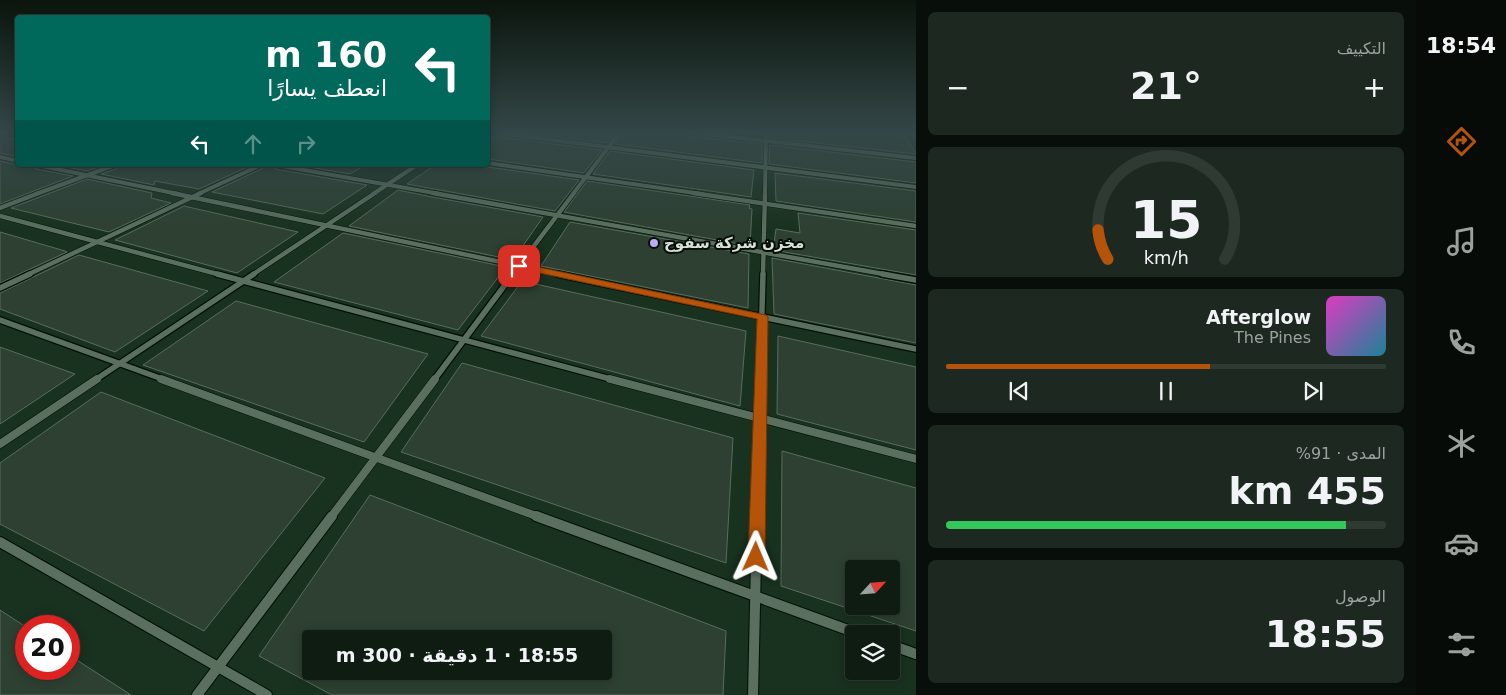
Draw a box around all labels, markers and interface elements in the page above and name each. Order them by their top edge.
text: 18:54 [1426,33,1496,58]
text: 160 m [265,35,387,75]
icon: left [405,35,470,100]
text: التكييف [1337,39,1386,58]
text: 21° [1130,64,1202,108]
text: − [946,71,969,104]
text: + [1363,71,1386,104]
text: انعطف يسارًا [267,76,387,101]
icon: directions [1444,124,1479,159]
icon: left [186,130,214,158]
icon: ahead [239,130,267,158]
icon: right [292,130,320,158]
text: 15 [1130,190,1202,250]
icon: music [1444,224,1479,259]
place label: مخزن شركة سفوح [664,234,804,252]
marker: مخزن شركة سفوح [648,237,660,249]
pin [498,245,540,287]
text: km/h [1143,247,1189,268]
icon: arrive [505,252,533,280]
text: Afterglow [1206,306,1311,328]
icon: phone [1444,325,1479,360]
text: The Pines [1234,328,1311,347]
icon: previous [1005,377,1033,405]
icon: pause [1152,377,1180,405]
icon: next [1299,377,1327,405]
icon: climate [1444,426,1479,461]
text: المدى · 91% [1296,444,1386,463]
text: 455 km [1229,469,1386,513]
icon: car [1444,526,1479,561]
position arrow [729,530,781,582]
north arrow [845,560,900,615]
map controls [845,560,900,680]
text: الوصول [1335,587,1386,606]
text: 18:55 [1265,612,1386,656]
speed limit sign: 20 [15,615,80,680]
button: layers [845,625,900,680]
icon: filters [1444,627,1479,662]
text: 18:55 · 1 دقيقة · 300 m [336,644,578,666]

